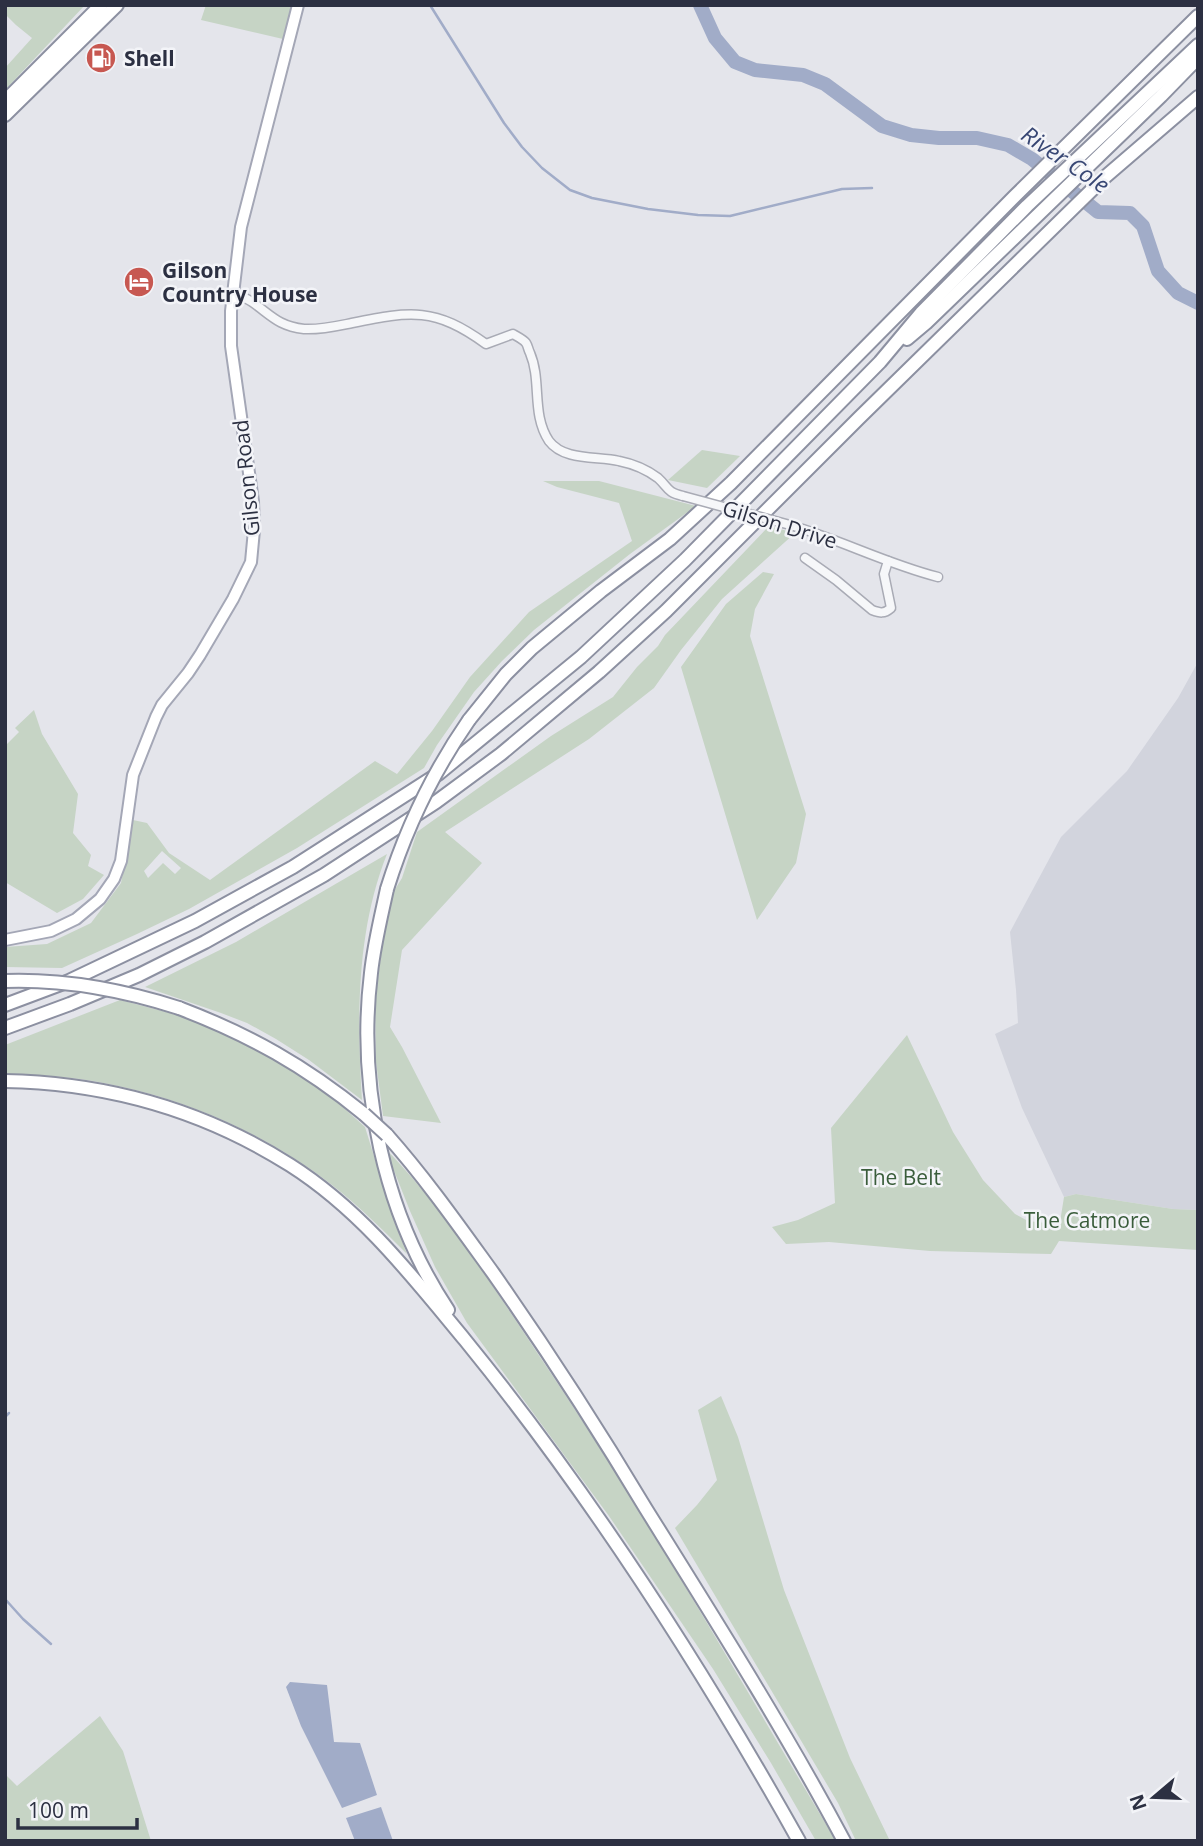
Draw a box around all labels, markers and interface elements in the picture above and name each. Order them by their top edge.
fuel station icon: Shell [84,41,118,75]
place label: Shell [124,44,175,72]
water label: River Cole [1016,118,1116,200]
place label: Gilson Country House [162,256,318,308]
hotel icon: Gilson Country House [122,265,156,299]
street label: Gilson Road [226,418,266,538]
street label: Gilson Drive [719,493,841,555]
park label: The Belt [861,1163,941,1191]
park label: The Catmore [1024,1206,1150,1234]
north arrow [1119,1762,1189,1832]
scale bar [18,1786,136,1830]
text: N [1123,1791,1153,1814]
text: 100 m [28,1796,89,1824]

